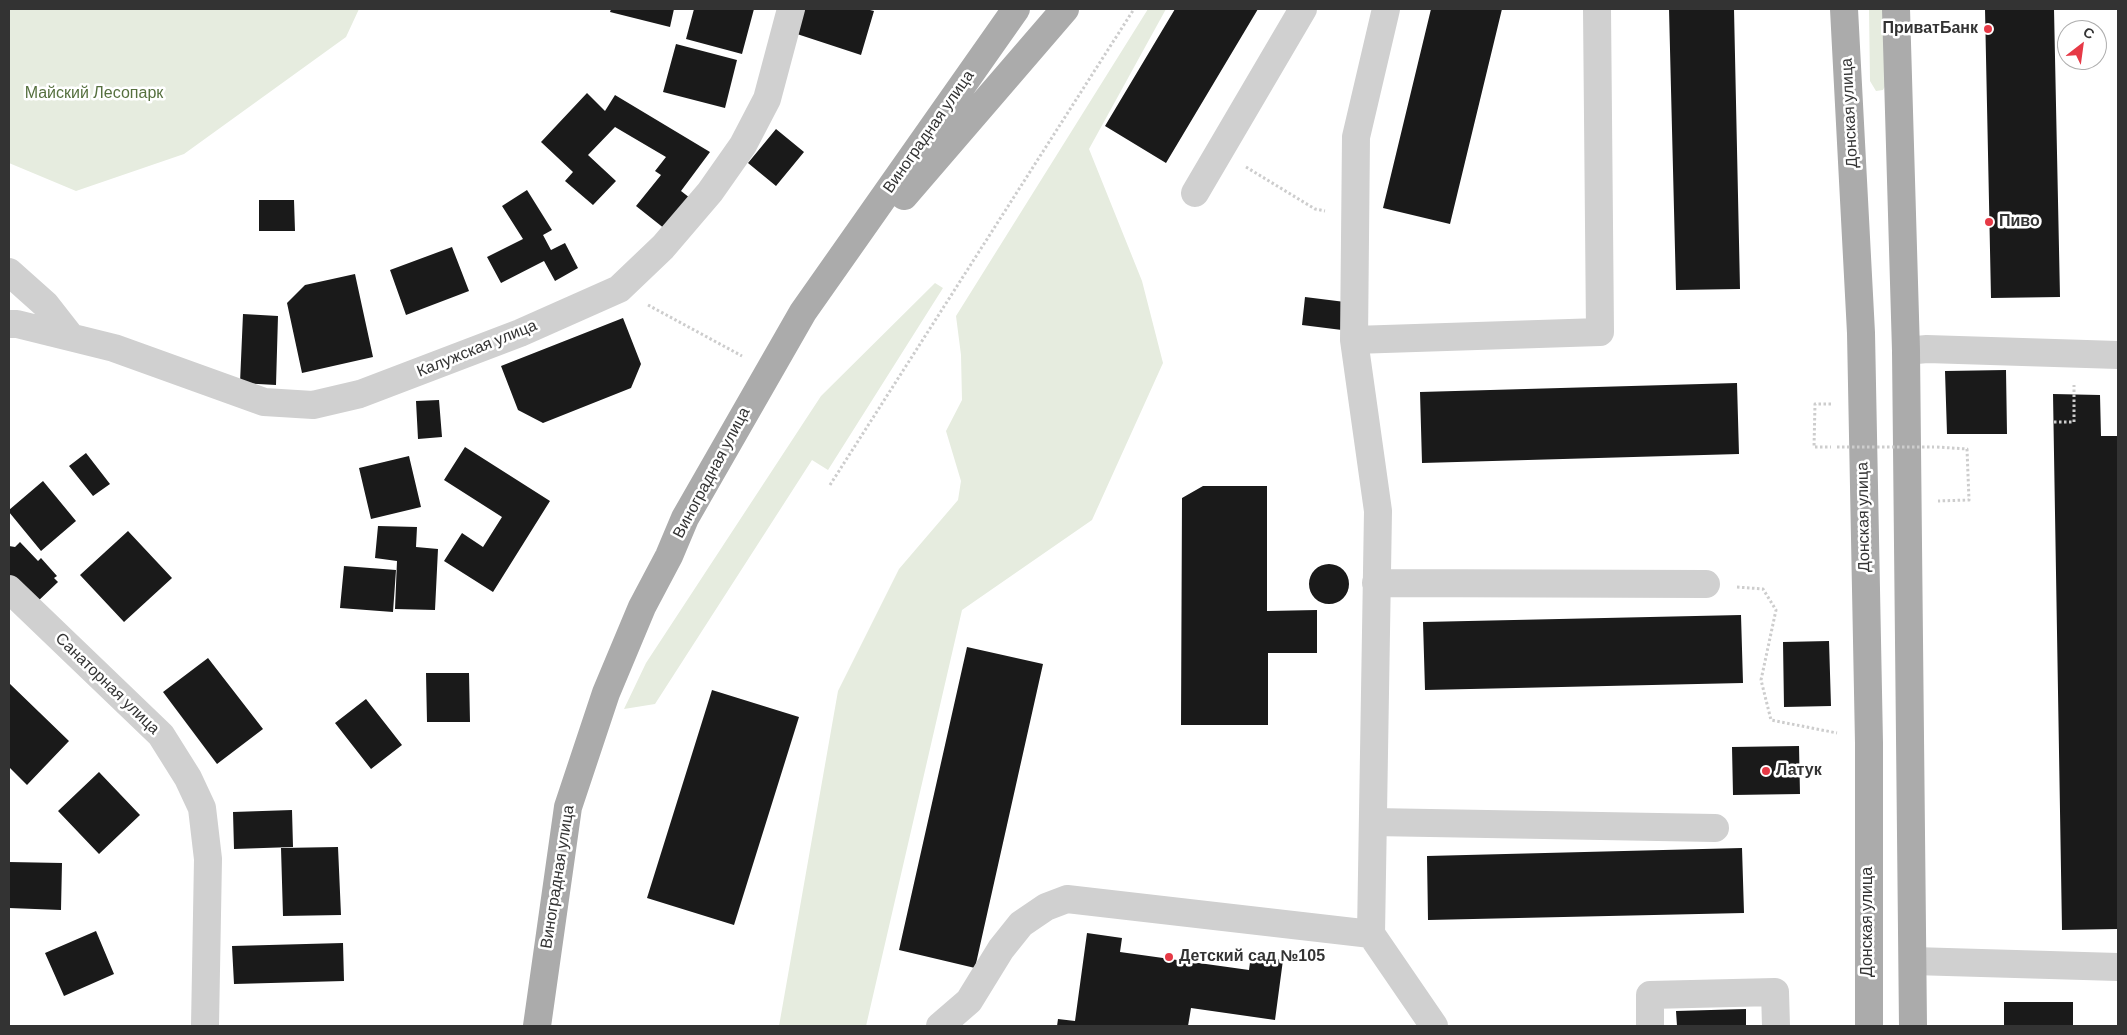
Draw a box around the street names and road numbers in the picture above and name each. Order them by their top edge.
street label: Донская улица [1838,58,1862,168]
street label: Виноградная улица [880,67,978,197]
street label: Калужская улица [414,316,540,382]
street label: Виноградная улица [669,404,755,542]
street label: Донская улица [1853,462,1875,572]
street label: Санаторная улица [51,629,163,739]
street label: Виноградная улица [537,804,579,950]
street label: Донская улица [1858,867,1878,977]

